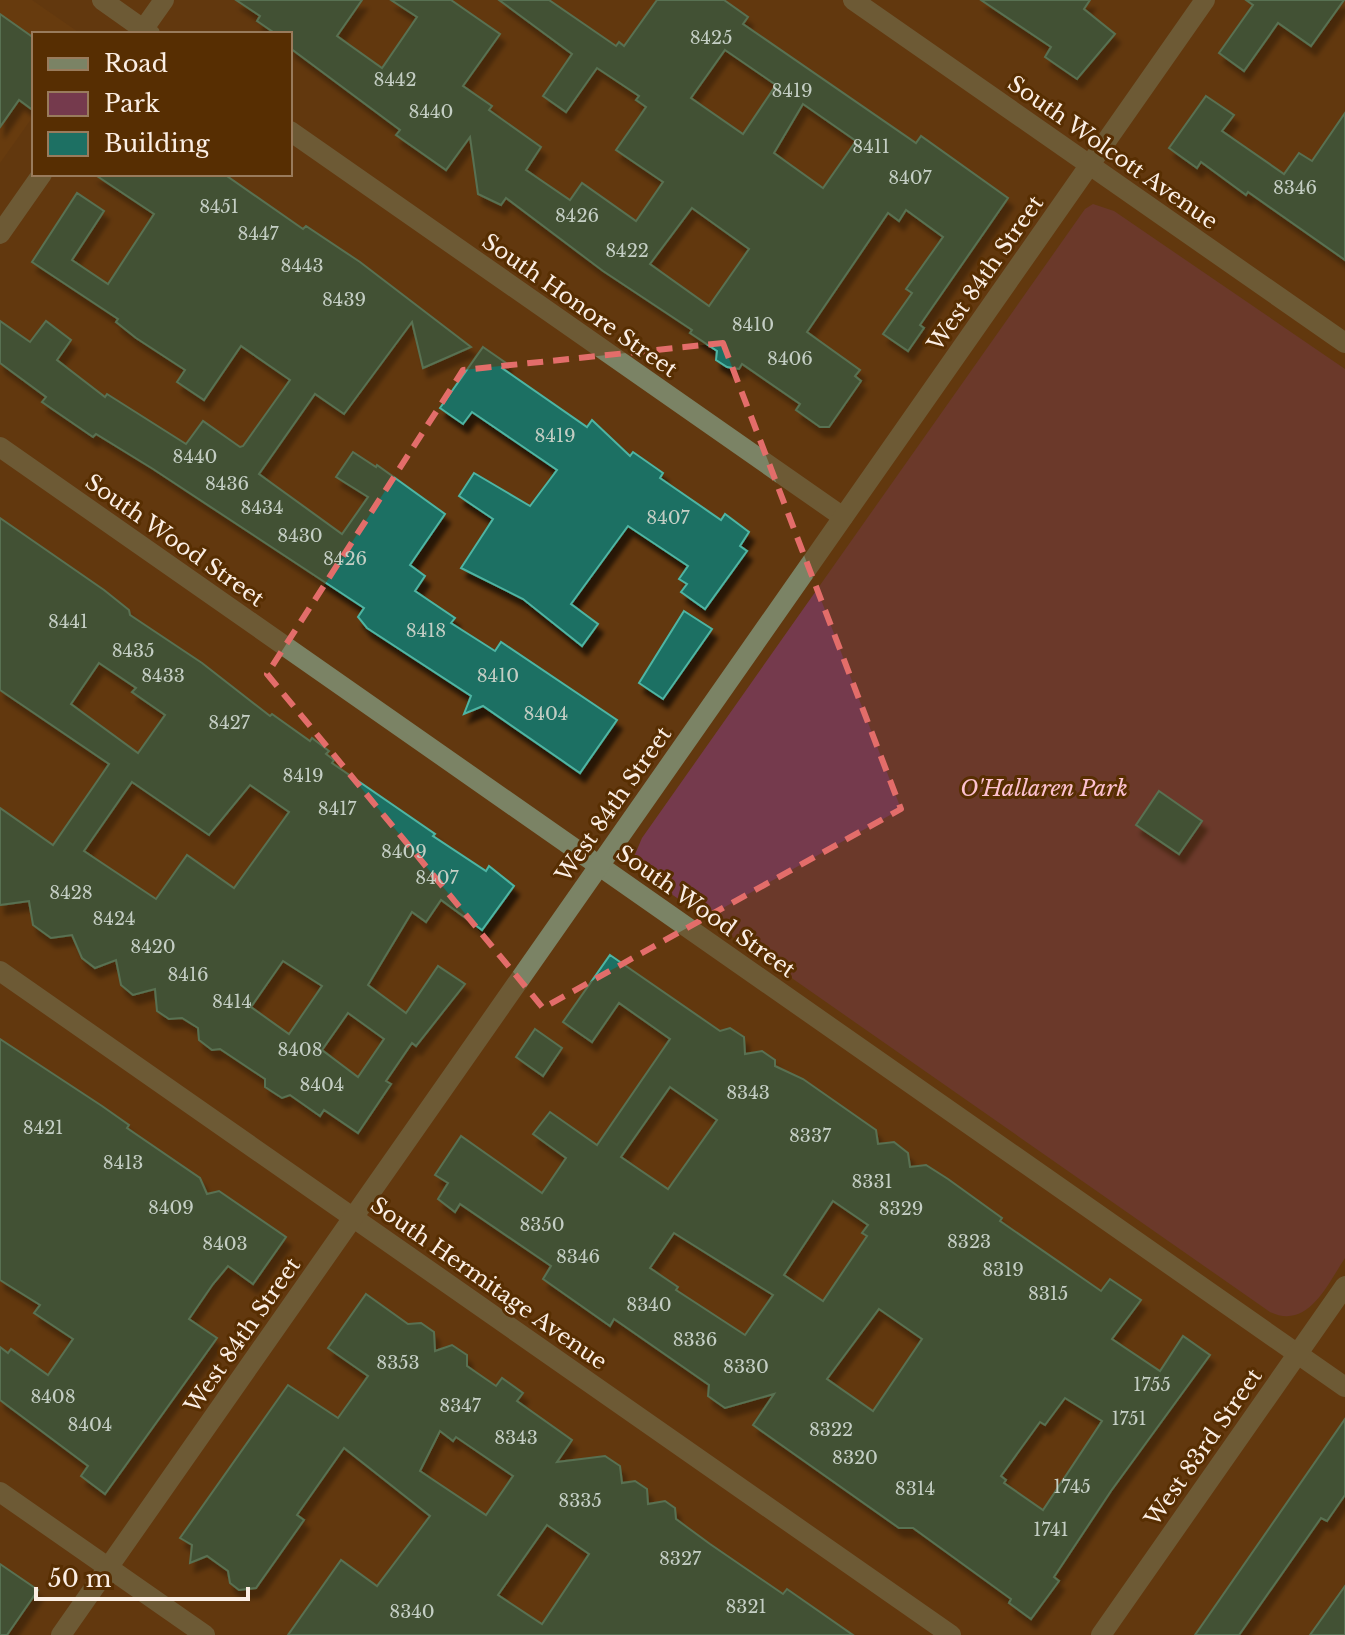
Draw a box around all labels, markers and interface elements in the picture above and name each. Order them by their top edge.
house number: 8425 [690,27,732,49]
legend [32,32,292,176]
text: Road [104,49,168,78]
house number: 8442 [373,69,417,91]
street label: South Wolcott Avenue [1003,70,1223,235]
house number: 8419 [771,80,813,102]
text: Park [104,89,160,118]
house number: 8440 [409,101,453,123]
text: Building [104,129,210,158]
house number: 8411 [852,136,890,158]
house number: 8407 [888,167,933,189]
house number: 8346 [1273,177,1317,199]
street label: West 84th Street [921,190,1049,357]
house number: 8451 [199,196,239,218]
house number: 8426 [555,205,599,227]
house number: 8447 [237,223,279,245]
street label: South Honore Street [477,228,683,383]
house number: 8422 [605,240,649,262]
house number: 8443 [280,255,324,277]
house number: 8439 [322,289,366,311]
house number: 8410 [732,314,774,336]
house number: 8406 [767,348,813,370]
house number: 8419 [534,425,576,447]
house number: 8440 [173,446,217,468]
street label: South Wood Street [80,468,270,613]
house number: 8436 [205,473,249,495]
house number: 8434 [240,497,284,519]
house number: 8407 [646,507,691,529]
house number: 8430 [277,525,323,547]
house number: 8426 [323,548,367,570]
house number: 8441 [48,611,88,633]
house number: 8418 [406,620,446,642]
house number: 8435 [112,640,154,662]
house number: 8433 [141,665,185,687]
house number: 8410 [477,665,519,687]
house number: 8404 [524,703,568,725]
house number: 8427 [208,712,251,734]
street label: West 84th Street [549,721,677,888]
house number: 8419 [282,765,324,787]
park label: O'Hallaren Park [960,775,1128,802]
house number: 8417 [318,798,357,820]
street label: South Wood Street [611,839,801,984]
house number: 8409 [381,841,427,863]
house number: 8407 [415,867,460,889]
house number: 8428 [49,882,93,904]
house number: 8424 [92,908,136,930]
house number: 8420 [130,936,176,958]
house number: 8416 [167,964,209,986]
house number: 8414 [212,991,252,1013]
house number: 8408 [277,1039,323,1061]
house number: 8404 [300,1074,344,1096]
house number: 8343 [726,1082,770,1104]
house number: 8421 [23,1117,63,1139]
house number: 8337 [789,1125,832,1147]
house number: 8413 [103,1152,143,1174]
house number: 8331 [851,1171,893,1193]
street label: South Hermitage Avenue [365,1191,612,1375]
house number: 8409 [148,1197,194,1219]
house number: 8329 [879,1198,923,1220]
house number: 8350 [519,1214,565,1236]
house number: 8323 [947,1231,991,1253]
house number: 8403 [202,1233,248,1255]
house number: 8346 [556,1246,600,1268]
street label: West 84th Street [178,1252,306,1419]
house number: 8319 [982,1259,1024,1281]
house number: 8315 [1028,1283,1068,1305]
house number: 8340 [626,1294,672,1316]
house number: 8336 [673,1329,717,1351]
house number: 8353 [376,1352,420,1374]
house number: 8330 [723,1356,769,1378]
street label: West 83rd Street [1138,1363,1268,1532]
house number: 1755 [1133,1374,1171,1396]
house number: 8408 [30,1386,76,1408]
house number: 8347 [439,1395,482,1417]
house number: 1751 [1111,1408,1147,1430]
house number: 8404 [68,1414,112,1436]
house number: 8322 [809,1419,853,1441]
house number: 8343 [494,1427,538,1449]
house number: 8320 [832,1447,878,1469]
house number: 1745 [1053,1476,1091,1498]
house number: 8314 [895,1478,935,1500]
house number: 8335 [558,1490,602,1512]
house number: 1741 [1033,1519,1069,1541]
house number: 8327 [659,1548,702,1570]
scale bar [36,1551,248,1601]
text: 50 m [48,1564,112,1593]
house number: 8321 [725,1596,767,1618]
house number: 8340 [389,1601,435,1623]

